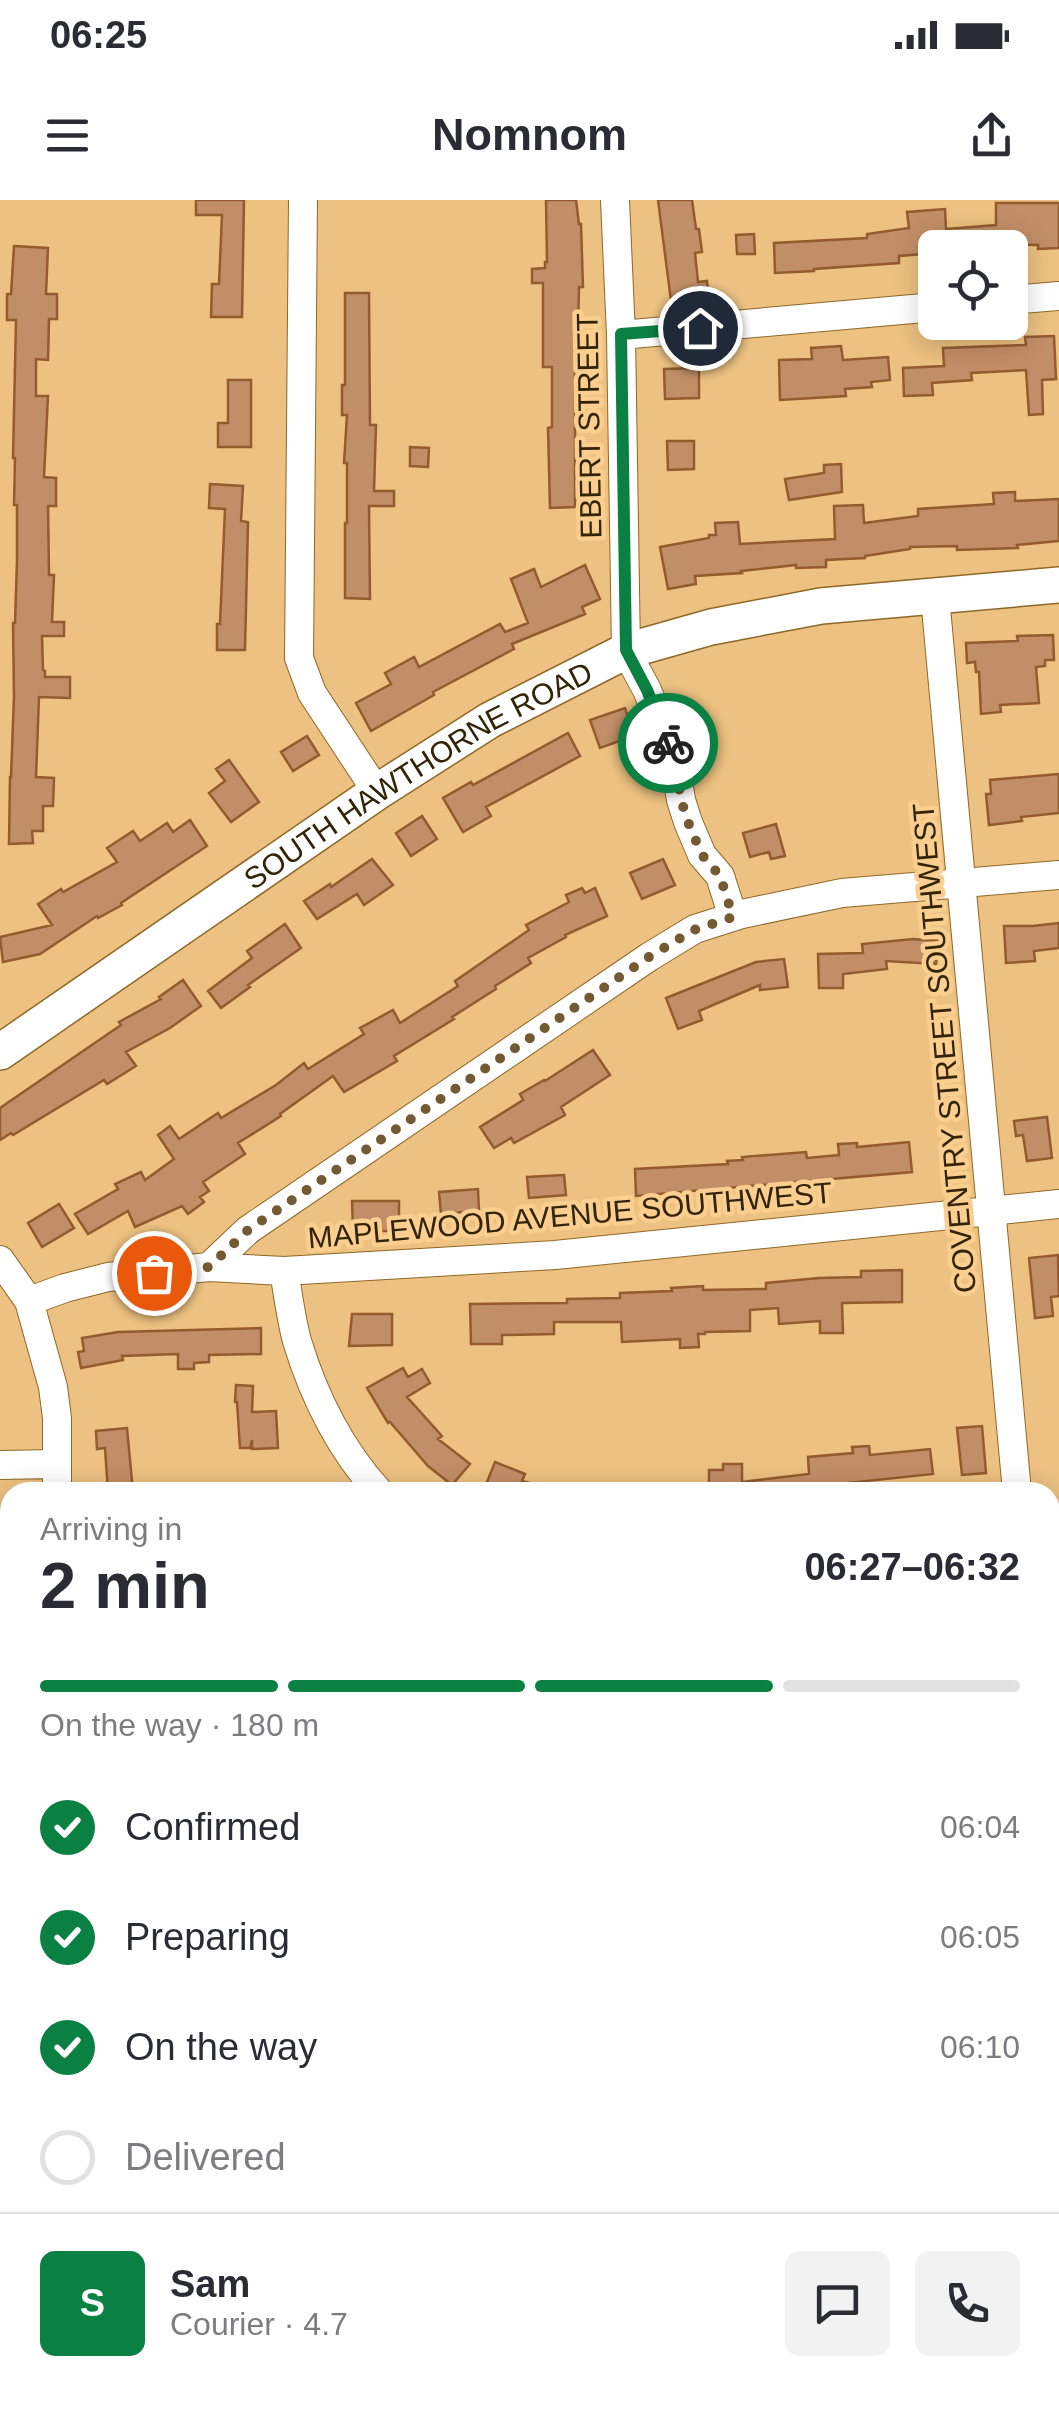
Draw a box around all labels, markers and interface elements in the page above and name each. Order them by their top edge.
text: 06:25 [50,14,147,56]
icon: menu [40,108,95,163]
icon: share [964,108,1019,163]
text: Nomnom [432,109,627,160]
map controls [918,230,1028,340]
button: locate [918,230,1028,340]
pin [658,286,743,371]
icon: home [673,301,728,356]
street label: EBERT STREET [571,313,607,539]
street label: SOUTH HAWTHORNE ROAD [238,655,597,895]
courier [618,693,718,793]
icon: bike [641,716,696,771]
street label: COVENTRY STREET SOUTHWEST [906,802,982,1294]
street label: MAPLEWOOD AVENUE SOUTHWEST [306,1176,834,1254]
pin [112,1231,197,1316]
icon: bag [127,1246,182,1301]
text: Arriving in [40,1511,182,1547]
text: 06:27–06:32 [804,1546,1020,1588]
text: 2 min [40,1549,210,1622]
text: On the way · 180 m [40,1707,319,1743]
icon: check [40,1800,95,1855]
text: Confirmed [125,1806,300,1848]
text: 06:04 [940,1809,1020,1845]
icon: check [40,1910,95,1965]
text: Preparing [125,1916,290,1958]
text: 06:05 [940,1919,1020,1955]
icon: check [40,2020,95,2075]
text: On the way [125,2026,317,2068]
text: 06:10 [940,2029,1020,2065]
text: Delivered [125,2136,286,2178]
button: chat [785,2251,890,2356]
button: phone [915,2251,1020,2356]
text: Sam [170,2263,250,2305]
text: S [80,2282,105,2324]
text: Courier · 4.7 [170,2306,348,2342]

